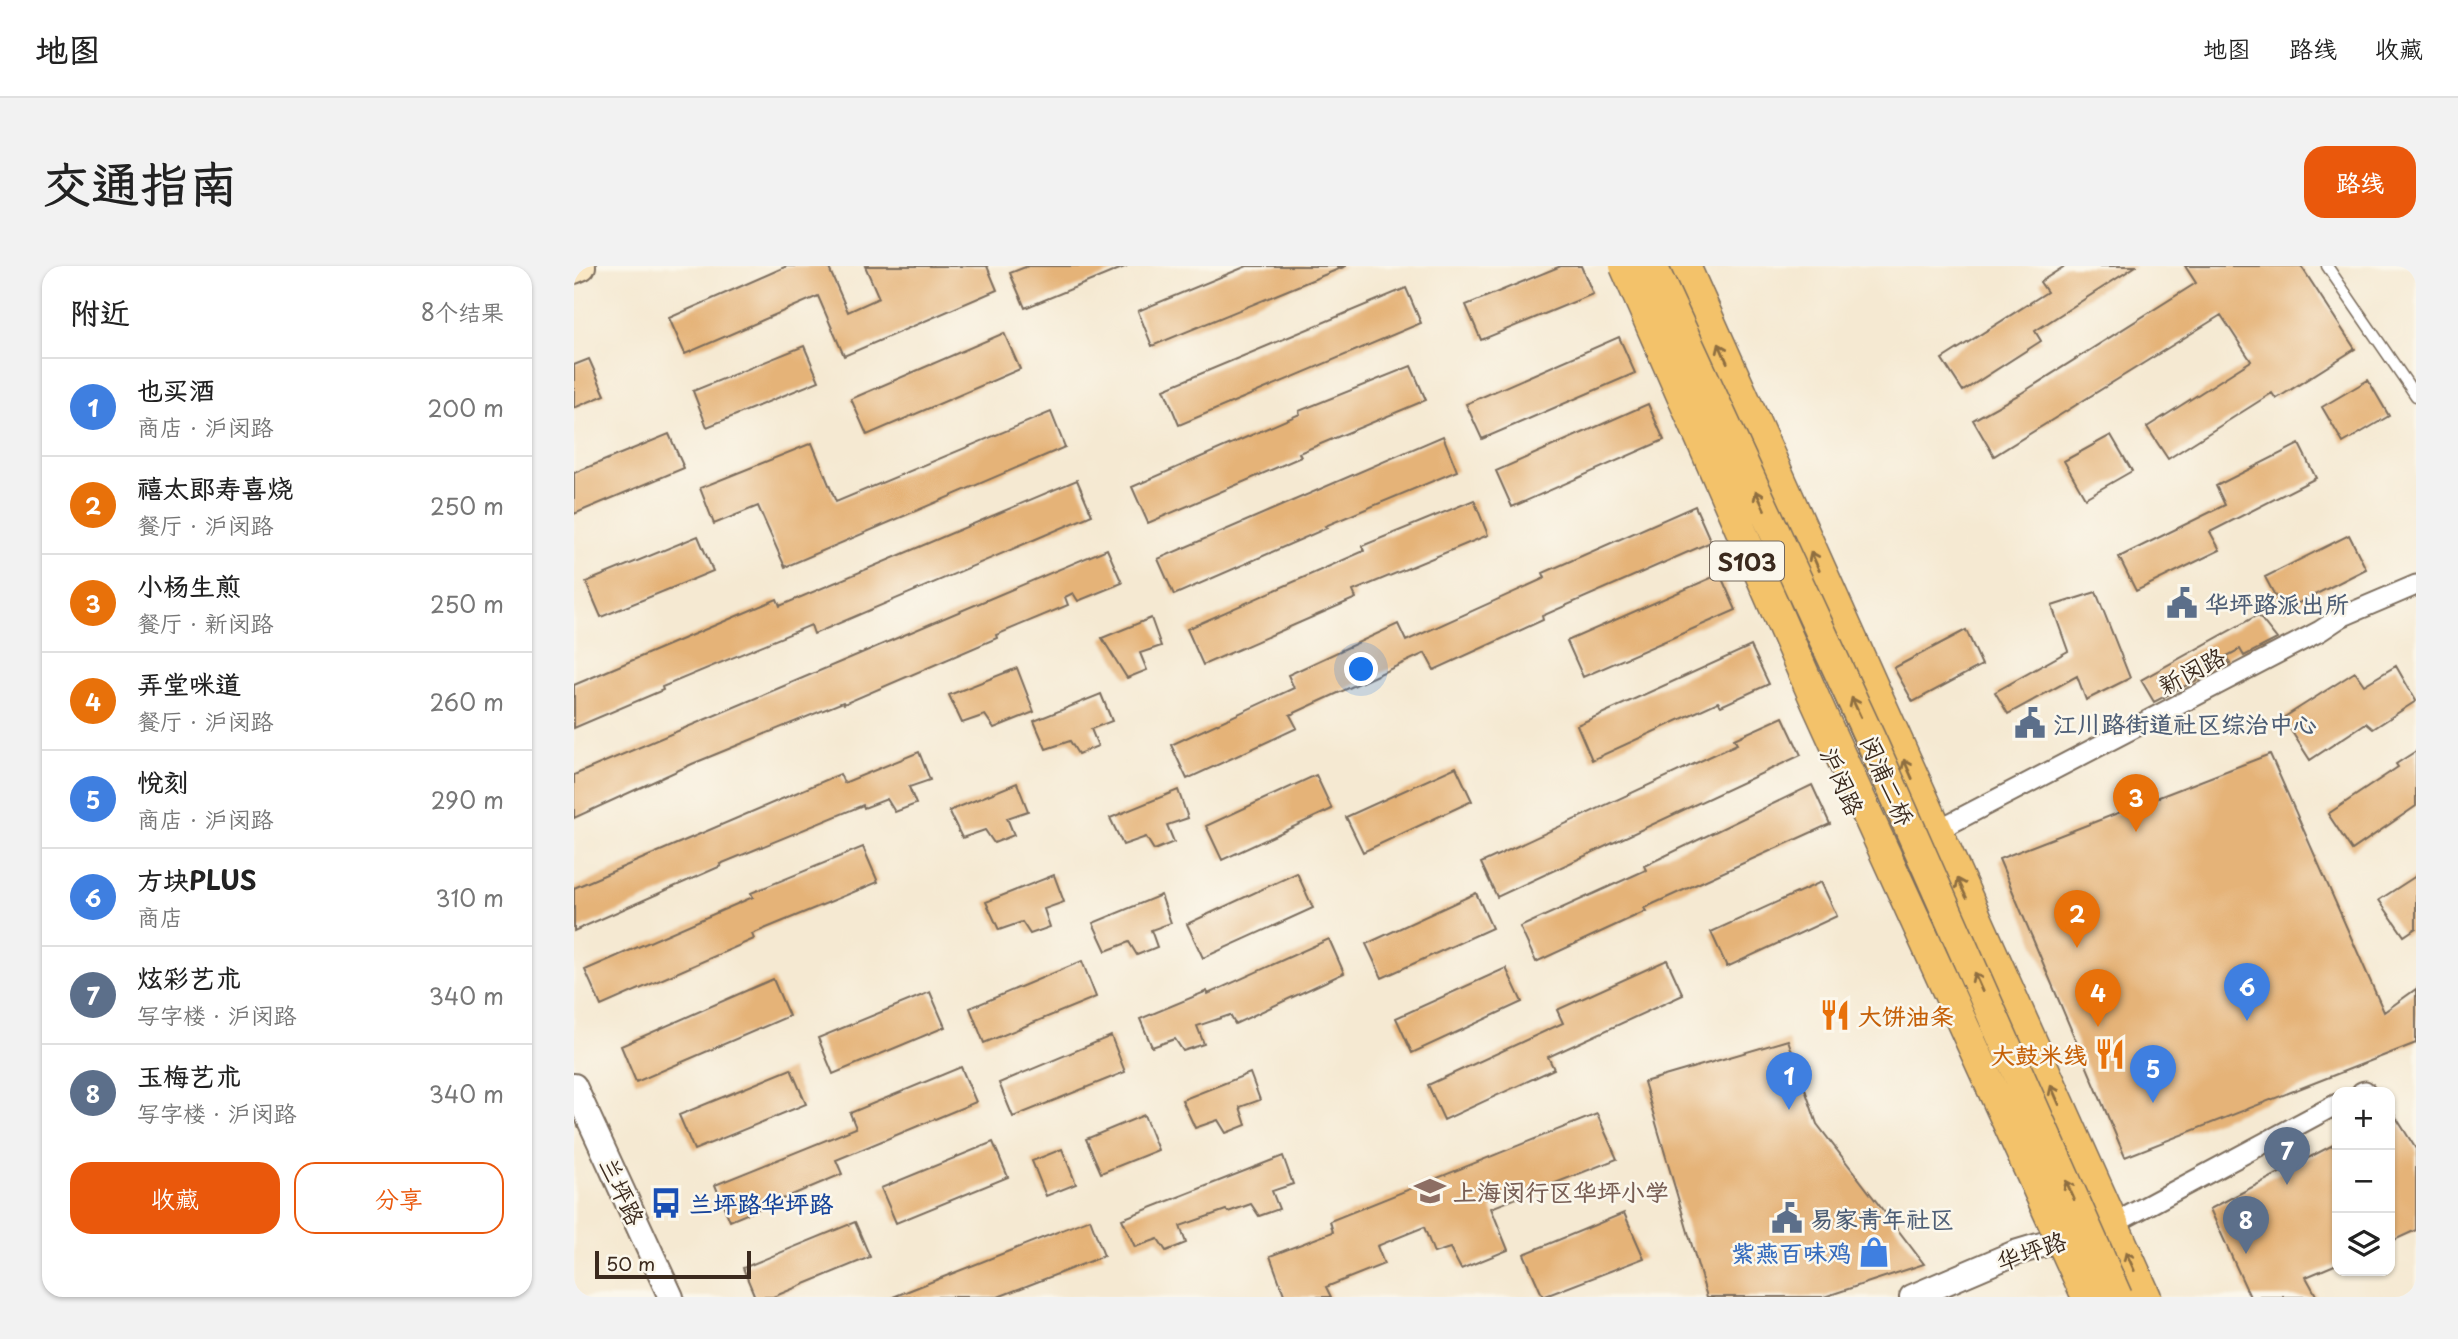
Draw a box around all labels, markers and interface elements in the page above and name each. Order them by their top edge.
text: 地图 [35,23,101,73]
text: 地图 [2203,30,2251,66]
text: 路线 [2289,30,2337,66]
text: 收藏 [2375,30,2423,66]
text: 交通指南 [42,145,238,219]
button: 路线 [2304,146,2416,218]
text: 附近 [70,289,130,334]
text: 8个结果 [421,294,504,329]
one-way arrow [1716,343,1729,364]
text: 也买酒 [137,370,215,409]
text: 1 [88,390,99,425]
text: 200 m [427,390,504,425]
text: 商店 · 沪闵路 [137,409,274,444]
text: 禧太郎寿喜烧 [137,468,293,507]
text: 2 [85,488,101,523]
text: 250 m [430,488,504,523]
one-way arrow [1753,490,1766,511]
text: 餐厅 · 沪闵路 [137,507,274,542]
road number: S103 [1710,542,1784,580]
one-way arrow [1808,551,1821,572]
text: 小杨生煎 [137,566,241,605]
place label: 华坪路派出所 [2205,585,2349,621]
text: 3 [85,586,101,621]
text: 250 m [430,586,504,621]
public building icon: 华坪路派出所 [2165,586,2199,620]
text: 餐厅 · 新闵路 [137,605,274,640]
street label: 新闵路 [2151,637,2231,703]
your location [1344,652,1378,686]
text: 弄堂咪道 [137,664,241,703]
text: 4 [85,684,101,719]
text: 260 m [429,684,504,719]
one-way arrow [1848,697,1862,718]
text: 餐厅 · 沪闵路 [137,703,274,738]
place label: 江川路街道社区综治中心 [2053,705,2317,741]
public building icon: 江川路街道社区综治中心 [2013,706,2047,740]
street label: 闵浦二桥 [1852,729,1924,831]
street label: 沪闵路 [1812,741,1874,821]
one-way arrow [1901,759,1914,780]
text: 悦刻 [137,762,189,801]
pin: 3 [2113,774,2159,832]
text: 5 [86,782,100,817]
text: 290 m [431,782,504,817]
text: 商店 · 沪闵路 [137,801,274,836]
text: 方块PLUS [137,860,257,899]
one-way arrow [1955,877,1968,899]
text: 6 [85,880,101,915]
text: 310 m [435,880,504,915]
pin: 2 [2054,890,2100,948]
text: 商店 [137,899,183,934]
text: 炫彩艺术 [137,958,241,997]
pin: 6 [2224,963,2270,1021]
pin: 4 [2075,969,2121,1027]
one-way arrow [1971,971,1984,993]
text: 7 [86,978,100,1013]
text: 340 m [429,978,504,1013]
text: 写字楼 · 沪闵路 [137,997,297,1032]
place label: 大饼油条 [1858,997,1954,1033]
restaurant icon: 大饼油条 [1818,998,1852,1032]
place label: 大鼓米线 [1991,1036,2087,1072]
restaurant icon: 大鼓米线 [2093,1037,2127,1071]
pin: 5 [2130,1045,2176,1103]
pin: 1 [1766,1052,1812,1110]
text: 玉梅艺术 [137,1056,241,1095]
text: 8 [86,1076,100,1111]
text: 340 m [429,1076,504,1111]
one-way arrow [2048,1085,2061,1106]
map controls [2332,1087,2395,1276]
button: + [2332,1087,2395,1150]
text: 写字楼 · 沪闵路 [137,1095,297,1130]
pin: 7 [2264,1127,2310,1185]
button: − [2332,1150,2395,1213]
street label: 兰坪路 [591,1151,655,1231]
button: 收藏 [70,1162,280,1234]
button: 分享 [294,1162,504,1234]
place label: 上海闵行区华坪小学 [1453,1173,1669,1209]
school or university icon: 上海闵行区华坪小学 [1413,1174,1447,1208]
one-way arrow [2063,1179,2076,1201]
place label: 兰坪路华坪路 [689,1185,834,1221]
bus stop icon: 兰坪路华坪路 [649,1186,683,1220]
pin: 8 [2223,1196,2269,1254]
place label: 易家青年社区 [1810,1200,1954,1236]
public building icon: 易家青年社区 [1770,1201,1804,1235]
button: layers [2332,1213,2395,1276]
street label: 华坪路 [1991,1221,2071,1279]
place label: 紫燕百味鸡 [1731,1234,1851,1270]
shop icon: 紫燕百味鸡 [1857,1235,1891,1269]
scale bar [595,1248,751,1280]
text: 50 m [606,1249,655,1277]
one-way arrow [2123,1251,2136,1272]

